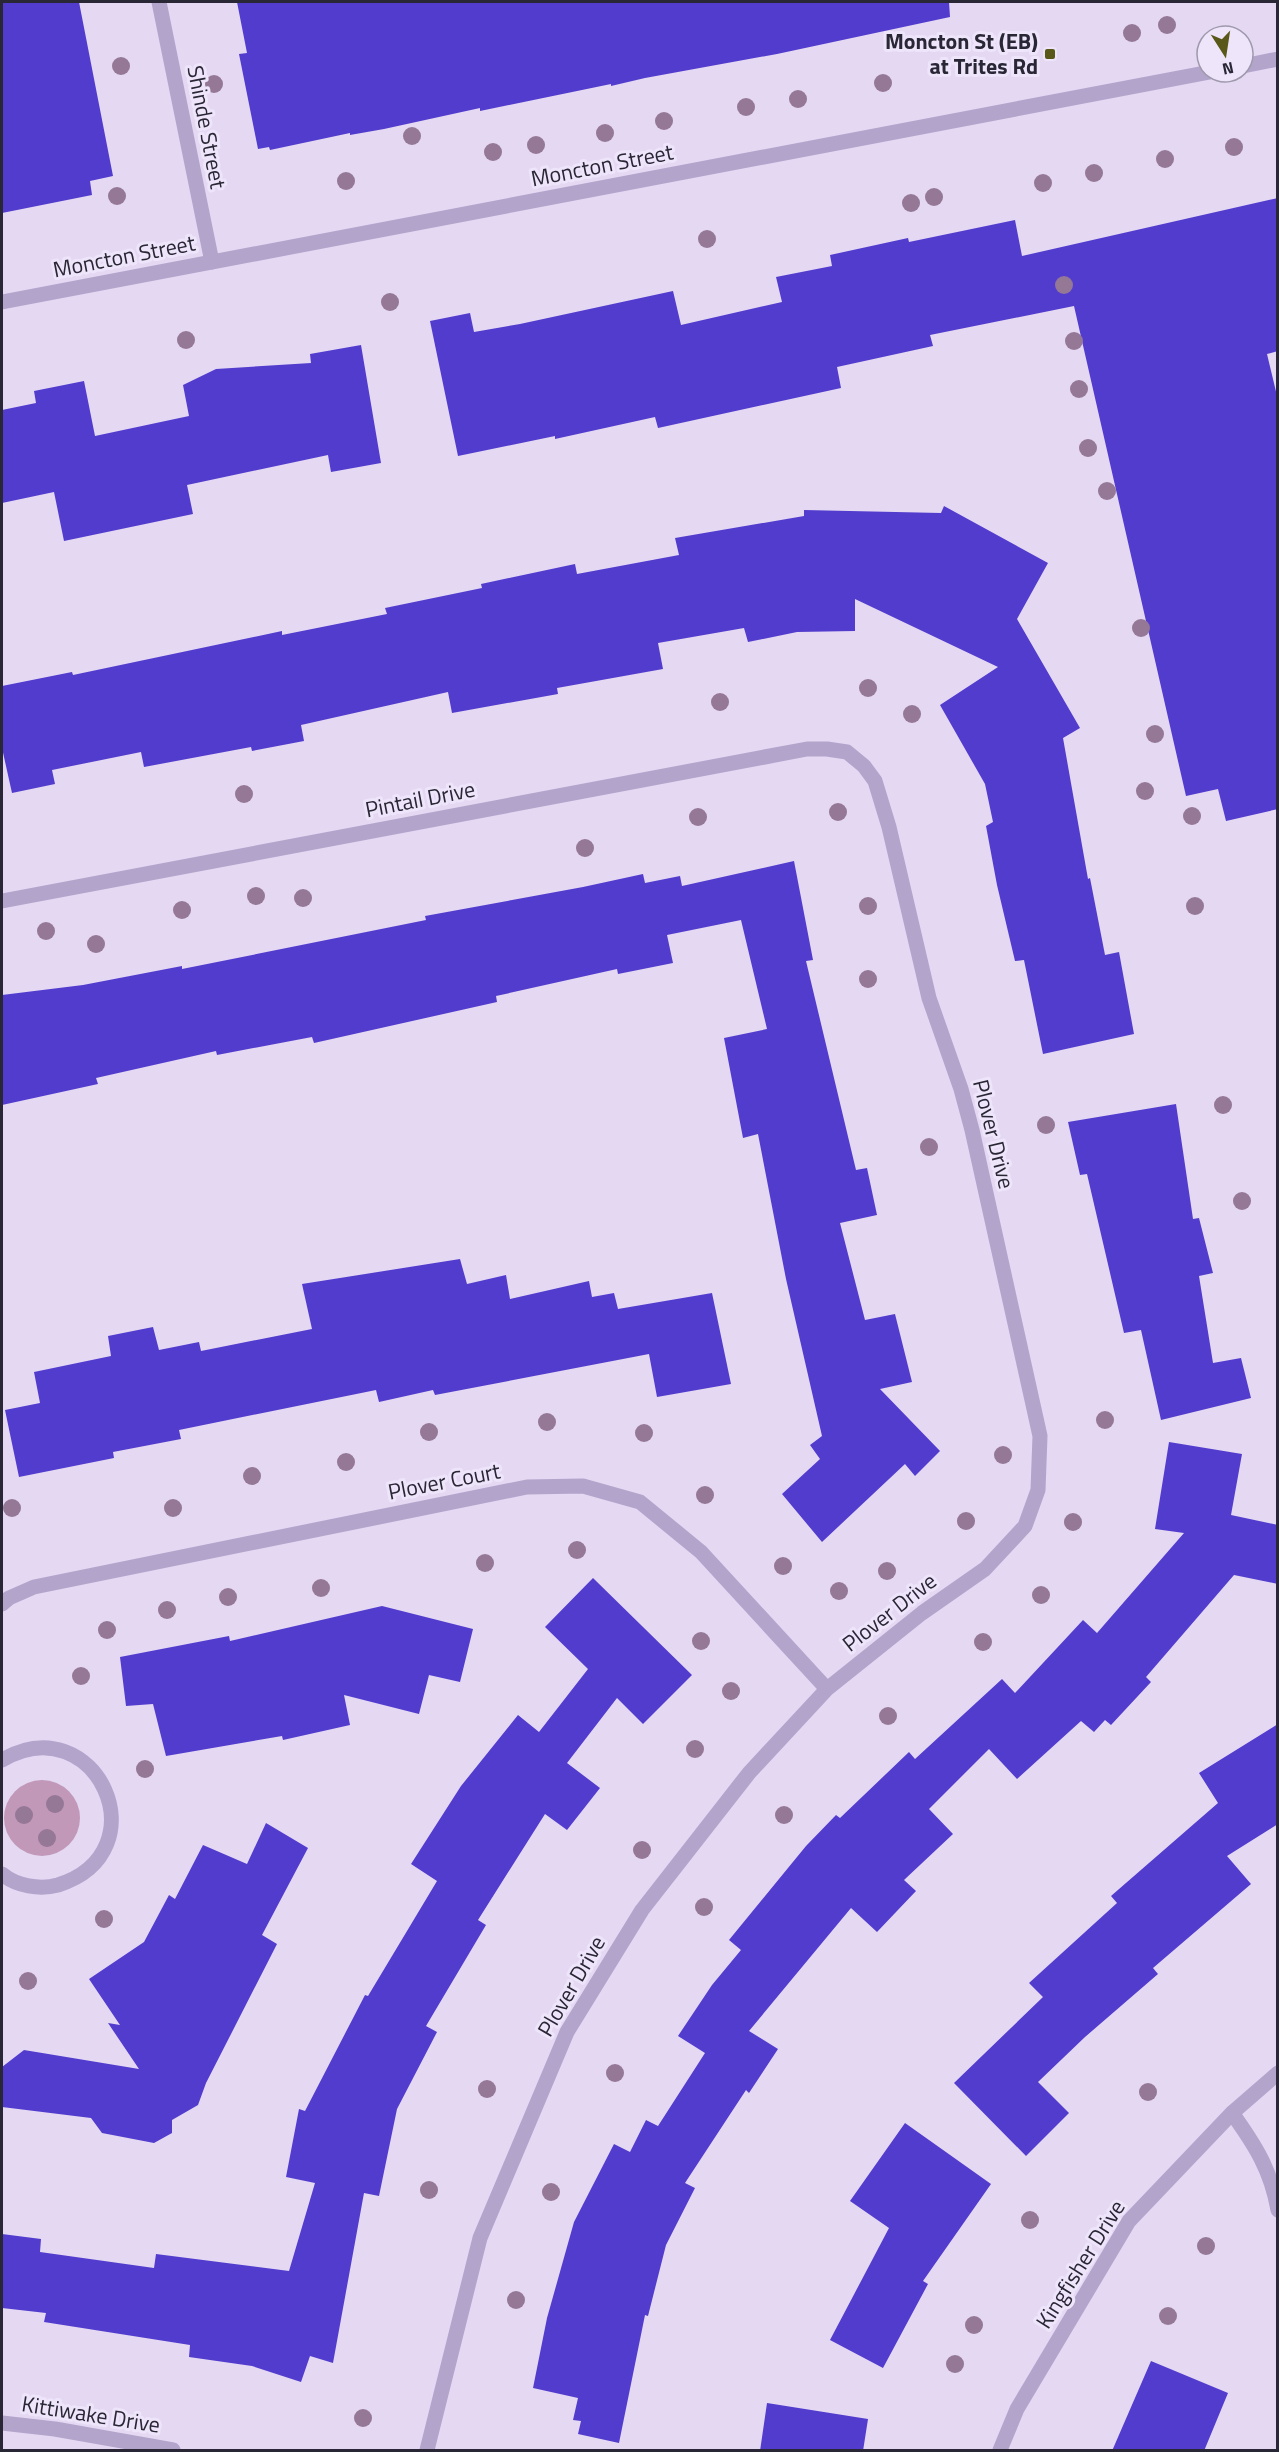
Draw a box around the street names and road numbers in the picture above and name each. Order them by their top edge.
street label: Shinde Street [178,63,236,192]
street label: Moncton Street [528,135,676,195]
street label: Moncton Street [50,226,198,286]
street label: Pintail Drive [362,772,478,826]
street label: Plover Drive [964,1076,1024,1192]
street label: Plover Court [385,1453,503,1509]
street label: Plover Drive [835,1564,943,1660]
street label: Plover Drive [528,1929,614,2043]
street label: Kingfisher Drive [1027,2193,1133,2335]
street label: Kittiwake Drive [19,2386,163,2442]

